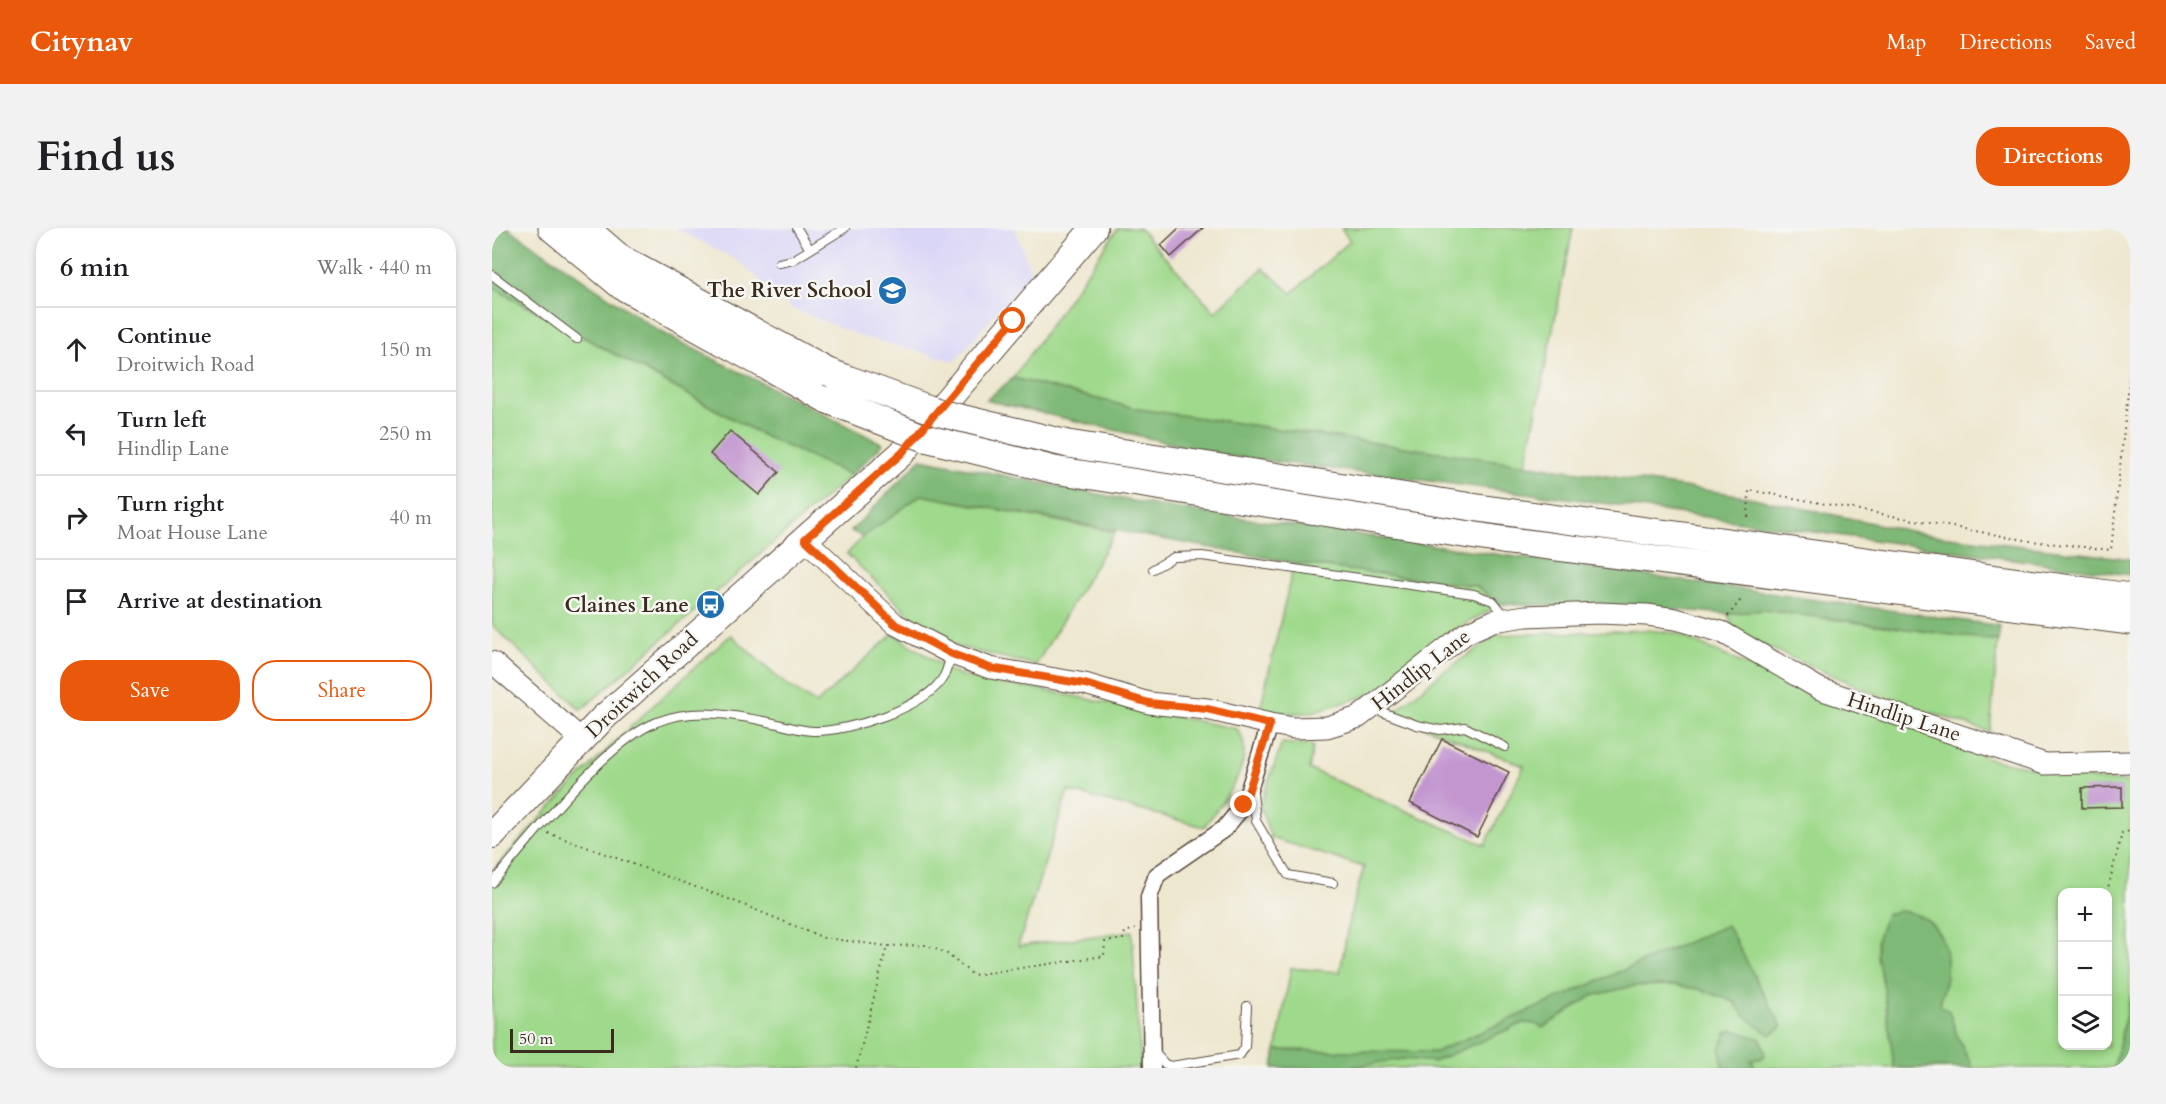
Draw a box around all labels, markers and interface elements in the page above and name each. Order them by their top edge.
text: Citynav [30,23,133,61]
text: Map [1886,28,1926,57]
text: Directions [1959,28,2052,57]
text: Saved [2085,28,2136,57]
button: Directions [1976,127,2130,186]
text: Find us [36,128,176,185]
text: 6 min [60,250,129,285]
text: Walk · 440 m [317,254,432,281]
school or university icon: The River School [877,274,909,306]
place label: The River School [707,276,872,305]
route start [999,307,1025,333]
text: Continue [117,321,212,351]
icon: ahead [60,333,93,366]
text: 150 m [379,336,432,363]
text: Droitwich Road [117,351,254,378]
text: Turn left [117,405,206,435]
icon: left [60,417,93,450]
text: 250 m [379,420,432,447]
text: Hindlip Lane [117,435,229,462]
text: Turn right [117,489,224,519]
icon: right [60,501,93,534]
text: 40 m [389,504,432,531]
text: Moat House Lane [117,519,268,546]
icon: arrive [60,585,93,618]
text: Arrive at destination [117,586,322,616]
bus stop icon: Claines Lane [694,589,726,621]
place label: Claines Lane [565,591,689,620]
street label: Hindlip Lane [1366,622,1476,718]
street label: Droitwich Road [579,625,705,745]
button: Save [60,660,240,721]
button: Share [252,660,432,721]
street label: Hindlip Lane [1843,685,1965,749]
route end [1230,791,1256,817]
map controls [2058,888,2112,1050]
button: + [2058,888,2112,942]
button: − [2058,942,2112,996]
button: layers [2058,996,2112,1050]
scale bar [510,1026,614,1054]
text: 50 m [519,1028,553,1050]

